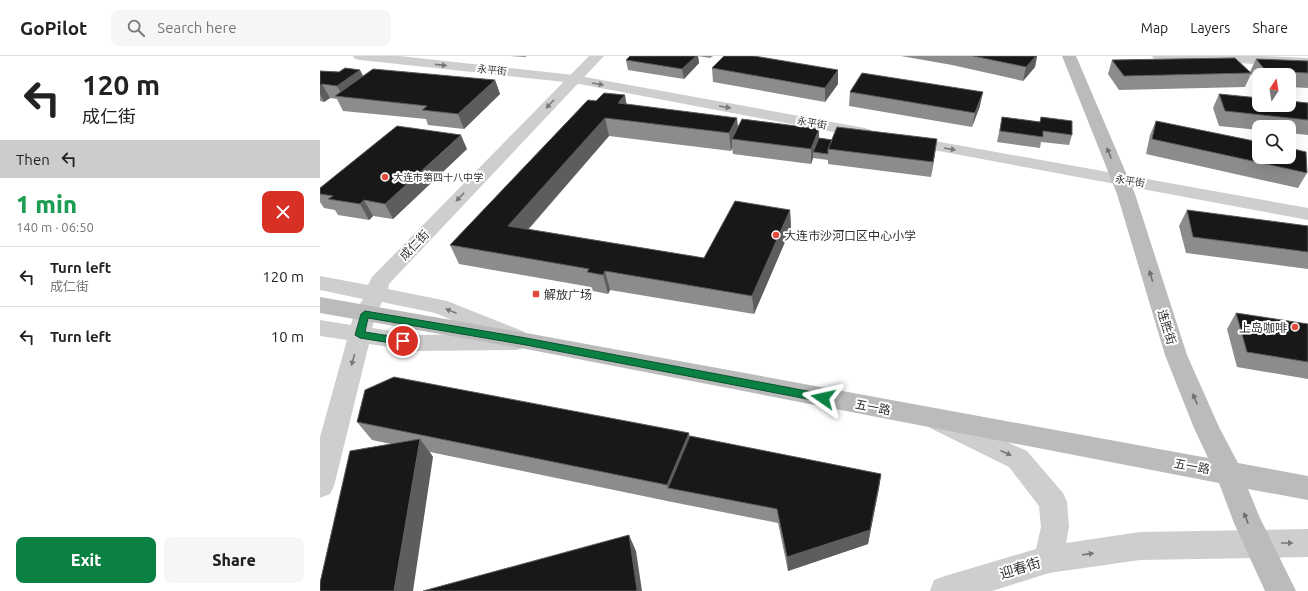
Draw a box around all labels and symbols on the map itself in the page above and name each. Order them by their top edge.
one-way arrow [435,62,447,68]
street label: 永平街 [477,63,507,77]
north arrow [1252,68,1296,112]
one-way arrow [592,81,604,87]
one-way arrow [545,99,555,109]
one-way arrow [719,105,732,111]
street label: 永平街 [796,115,828,131]
one-way arrow [944,146,956,152]
one-way arrow [1106,148,1112,159]
marker: 大连市第四十八中学 [380,172,390,182]
place label: 大连市第四十八中学 [393,172,483,183]
street label: 永平街 [1114,173,1146,189]
one-way arrow [455,192,465,202]
street label: 成仁街 [397,228,431,262]
place label: 大连市沙河口区中心小学 [784,229,916,242]
marker: 大连市沙河口区中心小学 [771,230,781,240]
one-way arrow [1148,270,1154,282]
place label: 解放广场 [544,288,592,301]
marker: 解放广场 [531,289,541,299]
one-way arrow [444,307,456,313]
street label: 连胜街 [1156,308,1178,346]
place label: 上岛咖啡 [1239,321,1287,334]
marker: 上岛咖啡 [1290,322,1300,332]
pin [386,324,420,358]
one-way arrow [350,354,356,366]
position arrow [802,377,844,419]
one-way arrow [1191,392,1197,404]
street label: 五一路 [854,397,892,417]
one-way arrow [1000,450,1012,456]
street label: 五一路 [1173,456,1211,476]
one-way arrow [1243,511,1249,523]
one-way arrow [1281,540,1293,547]
one-way arrow [1082,551,1094,557]
street label: 迎春街 [998,554,1042,582]

